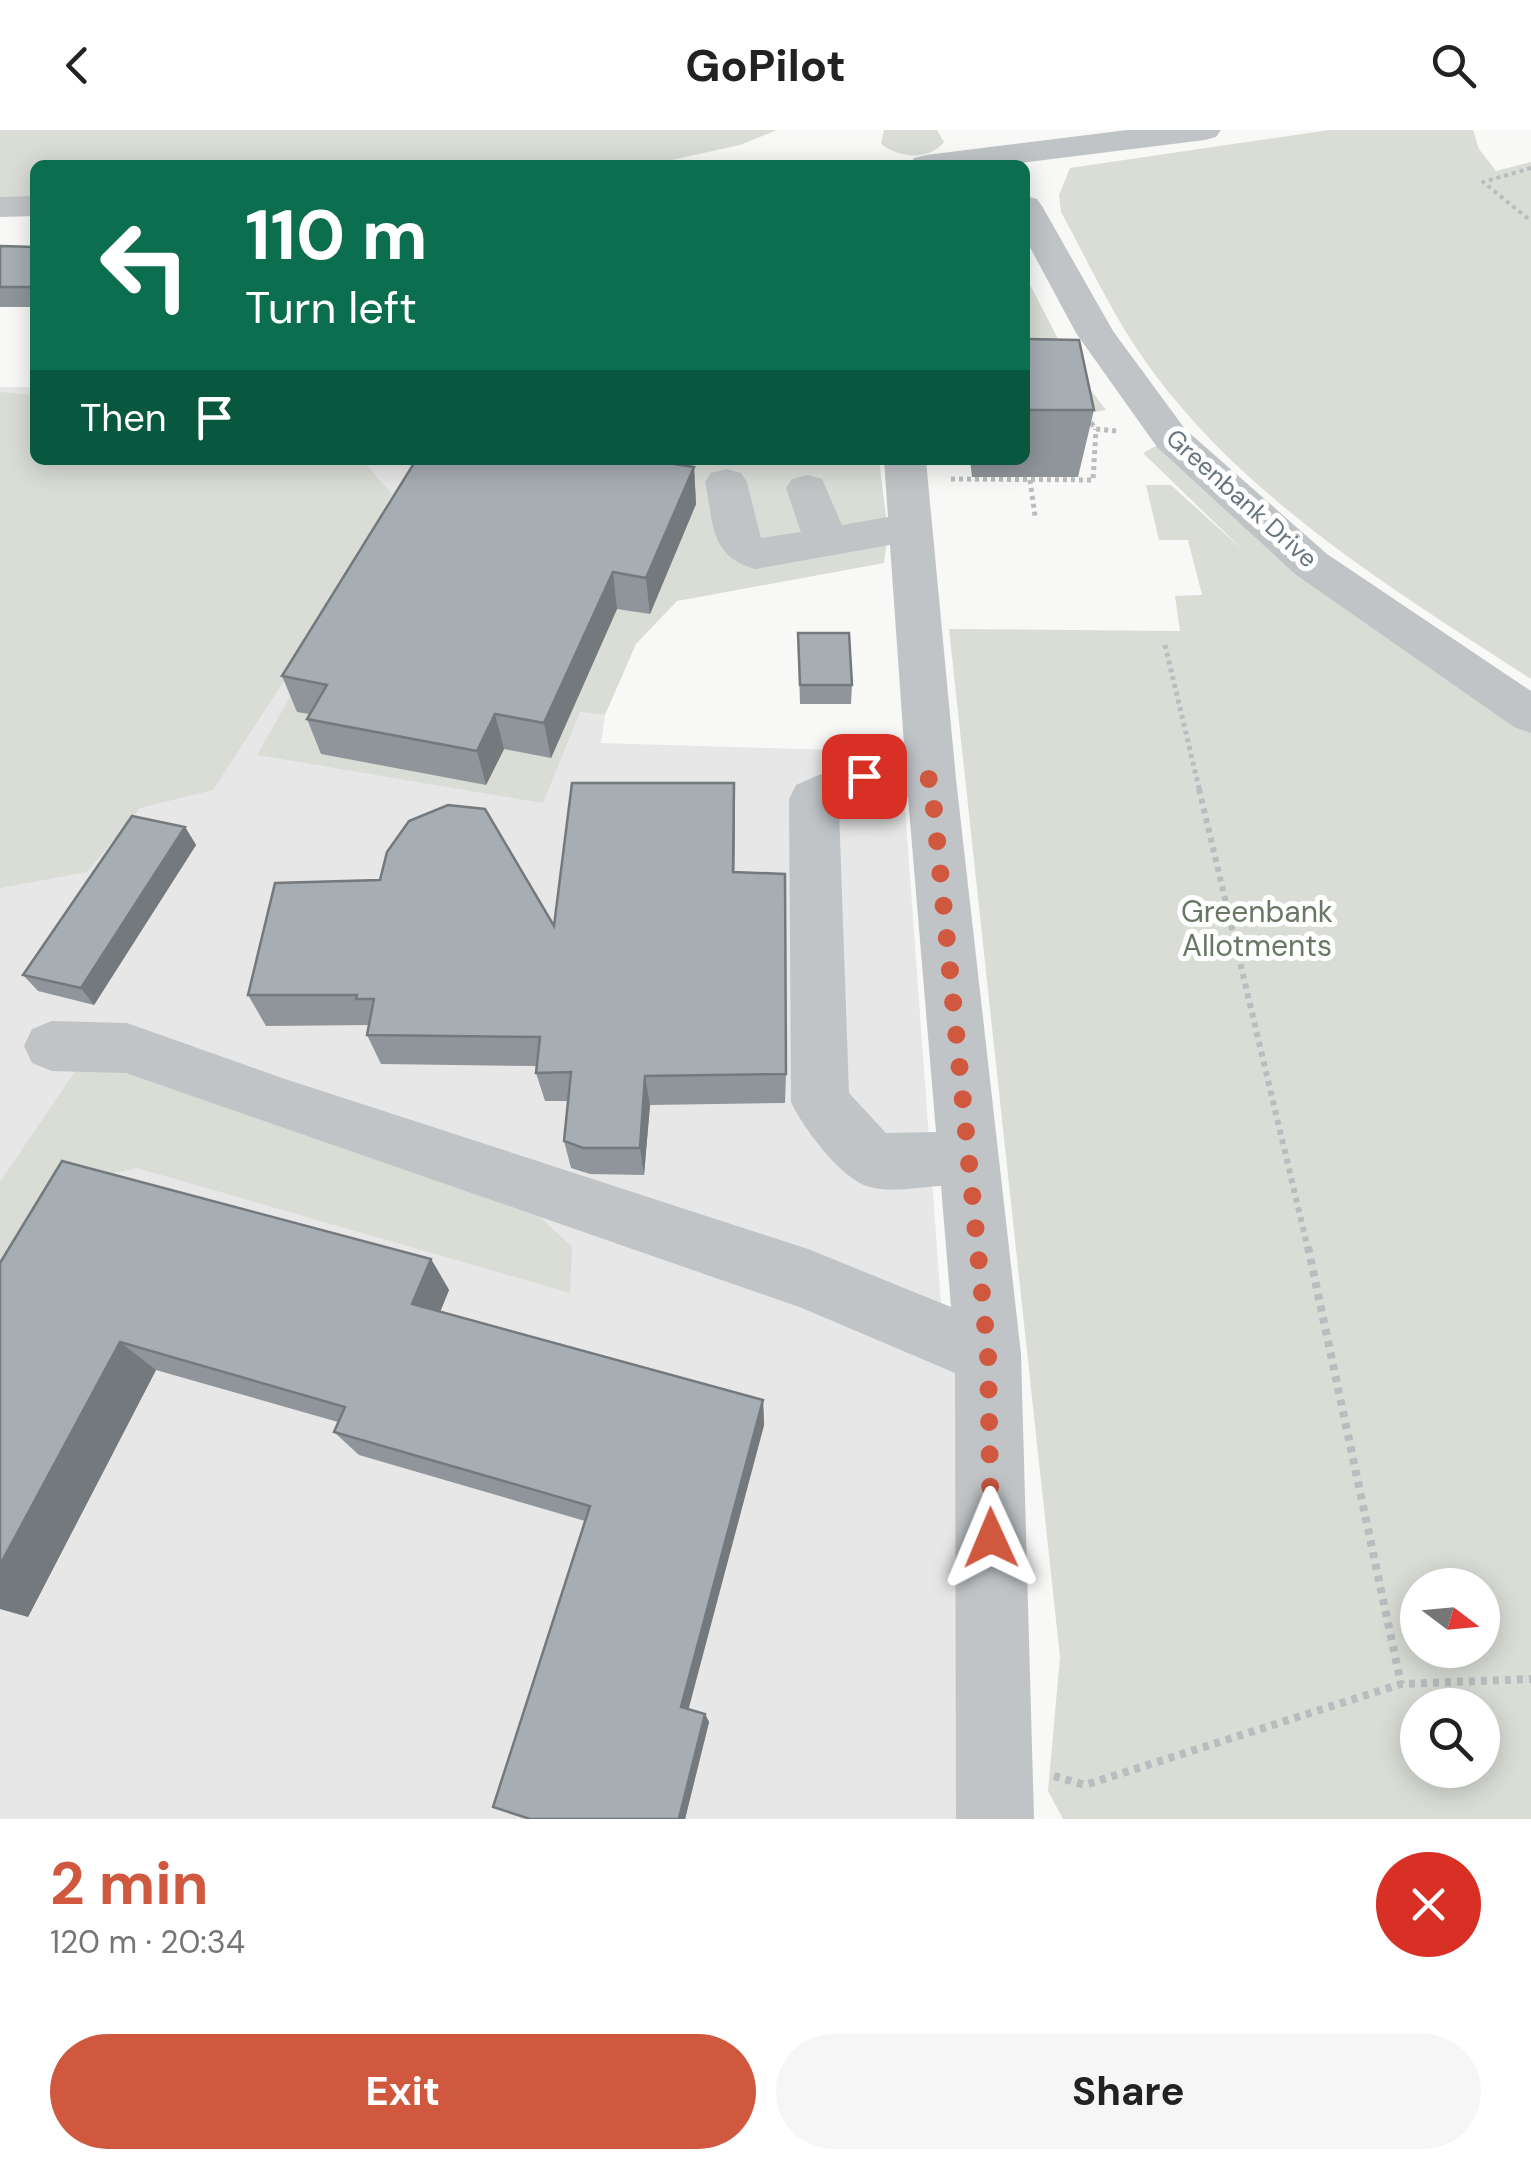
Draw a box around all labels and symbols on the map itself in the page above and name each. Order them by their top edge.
street label: Greenbank Drive [1159,422,1324,575]
pin [822,734,907,819]
park label: Greenbank Allotments [1181,892,1333,965]
position arrow [939,1486,1043,1590]
north arrow [1400,1568,1500,1668]

